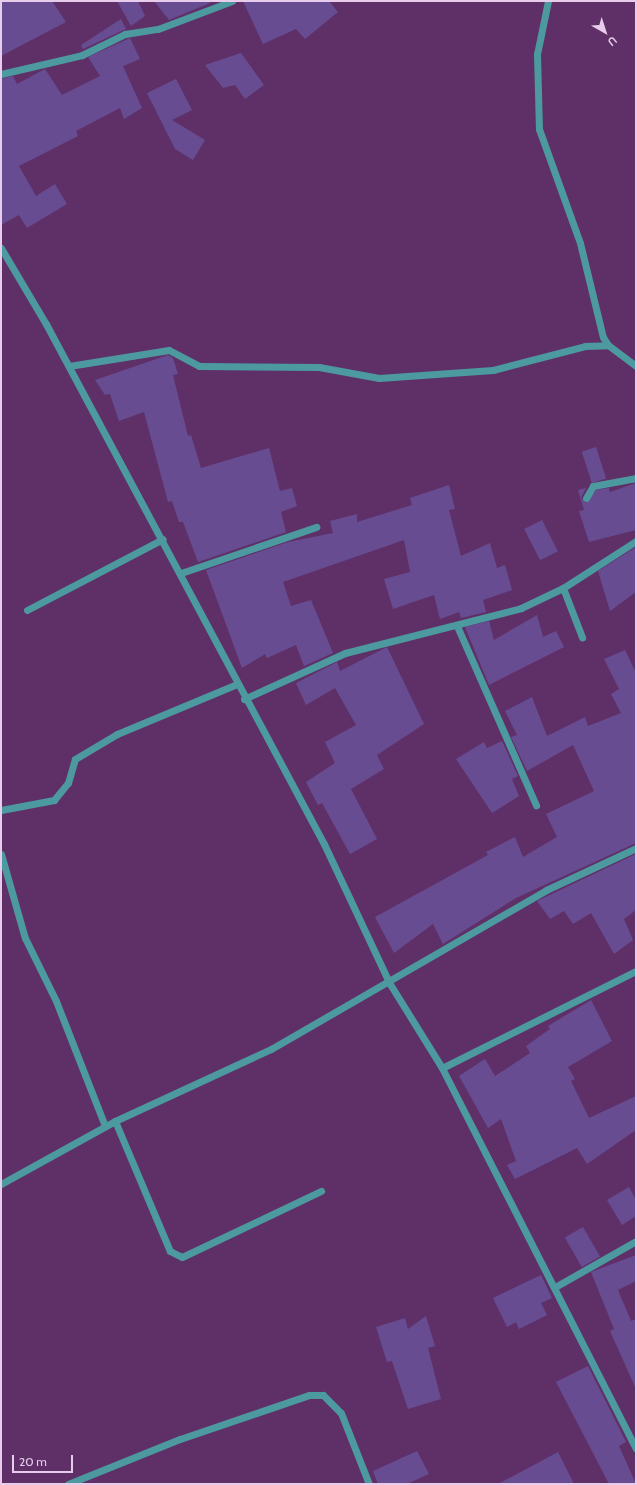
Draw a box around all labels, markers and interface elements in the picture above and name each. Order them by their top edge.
north arrow [585,12,625,52]
text: U [605,33,620,49]
scale bar [14,1447,75,1473]
text: 20 m [19,1454,47,1469]

